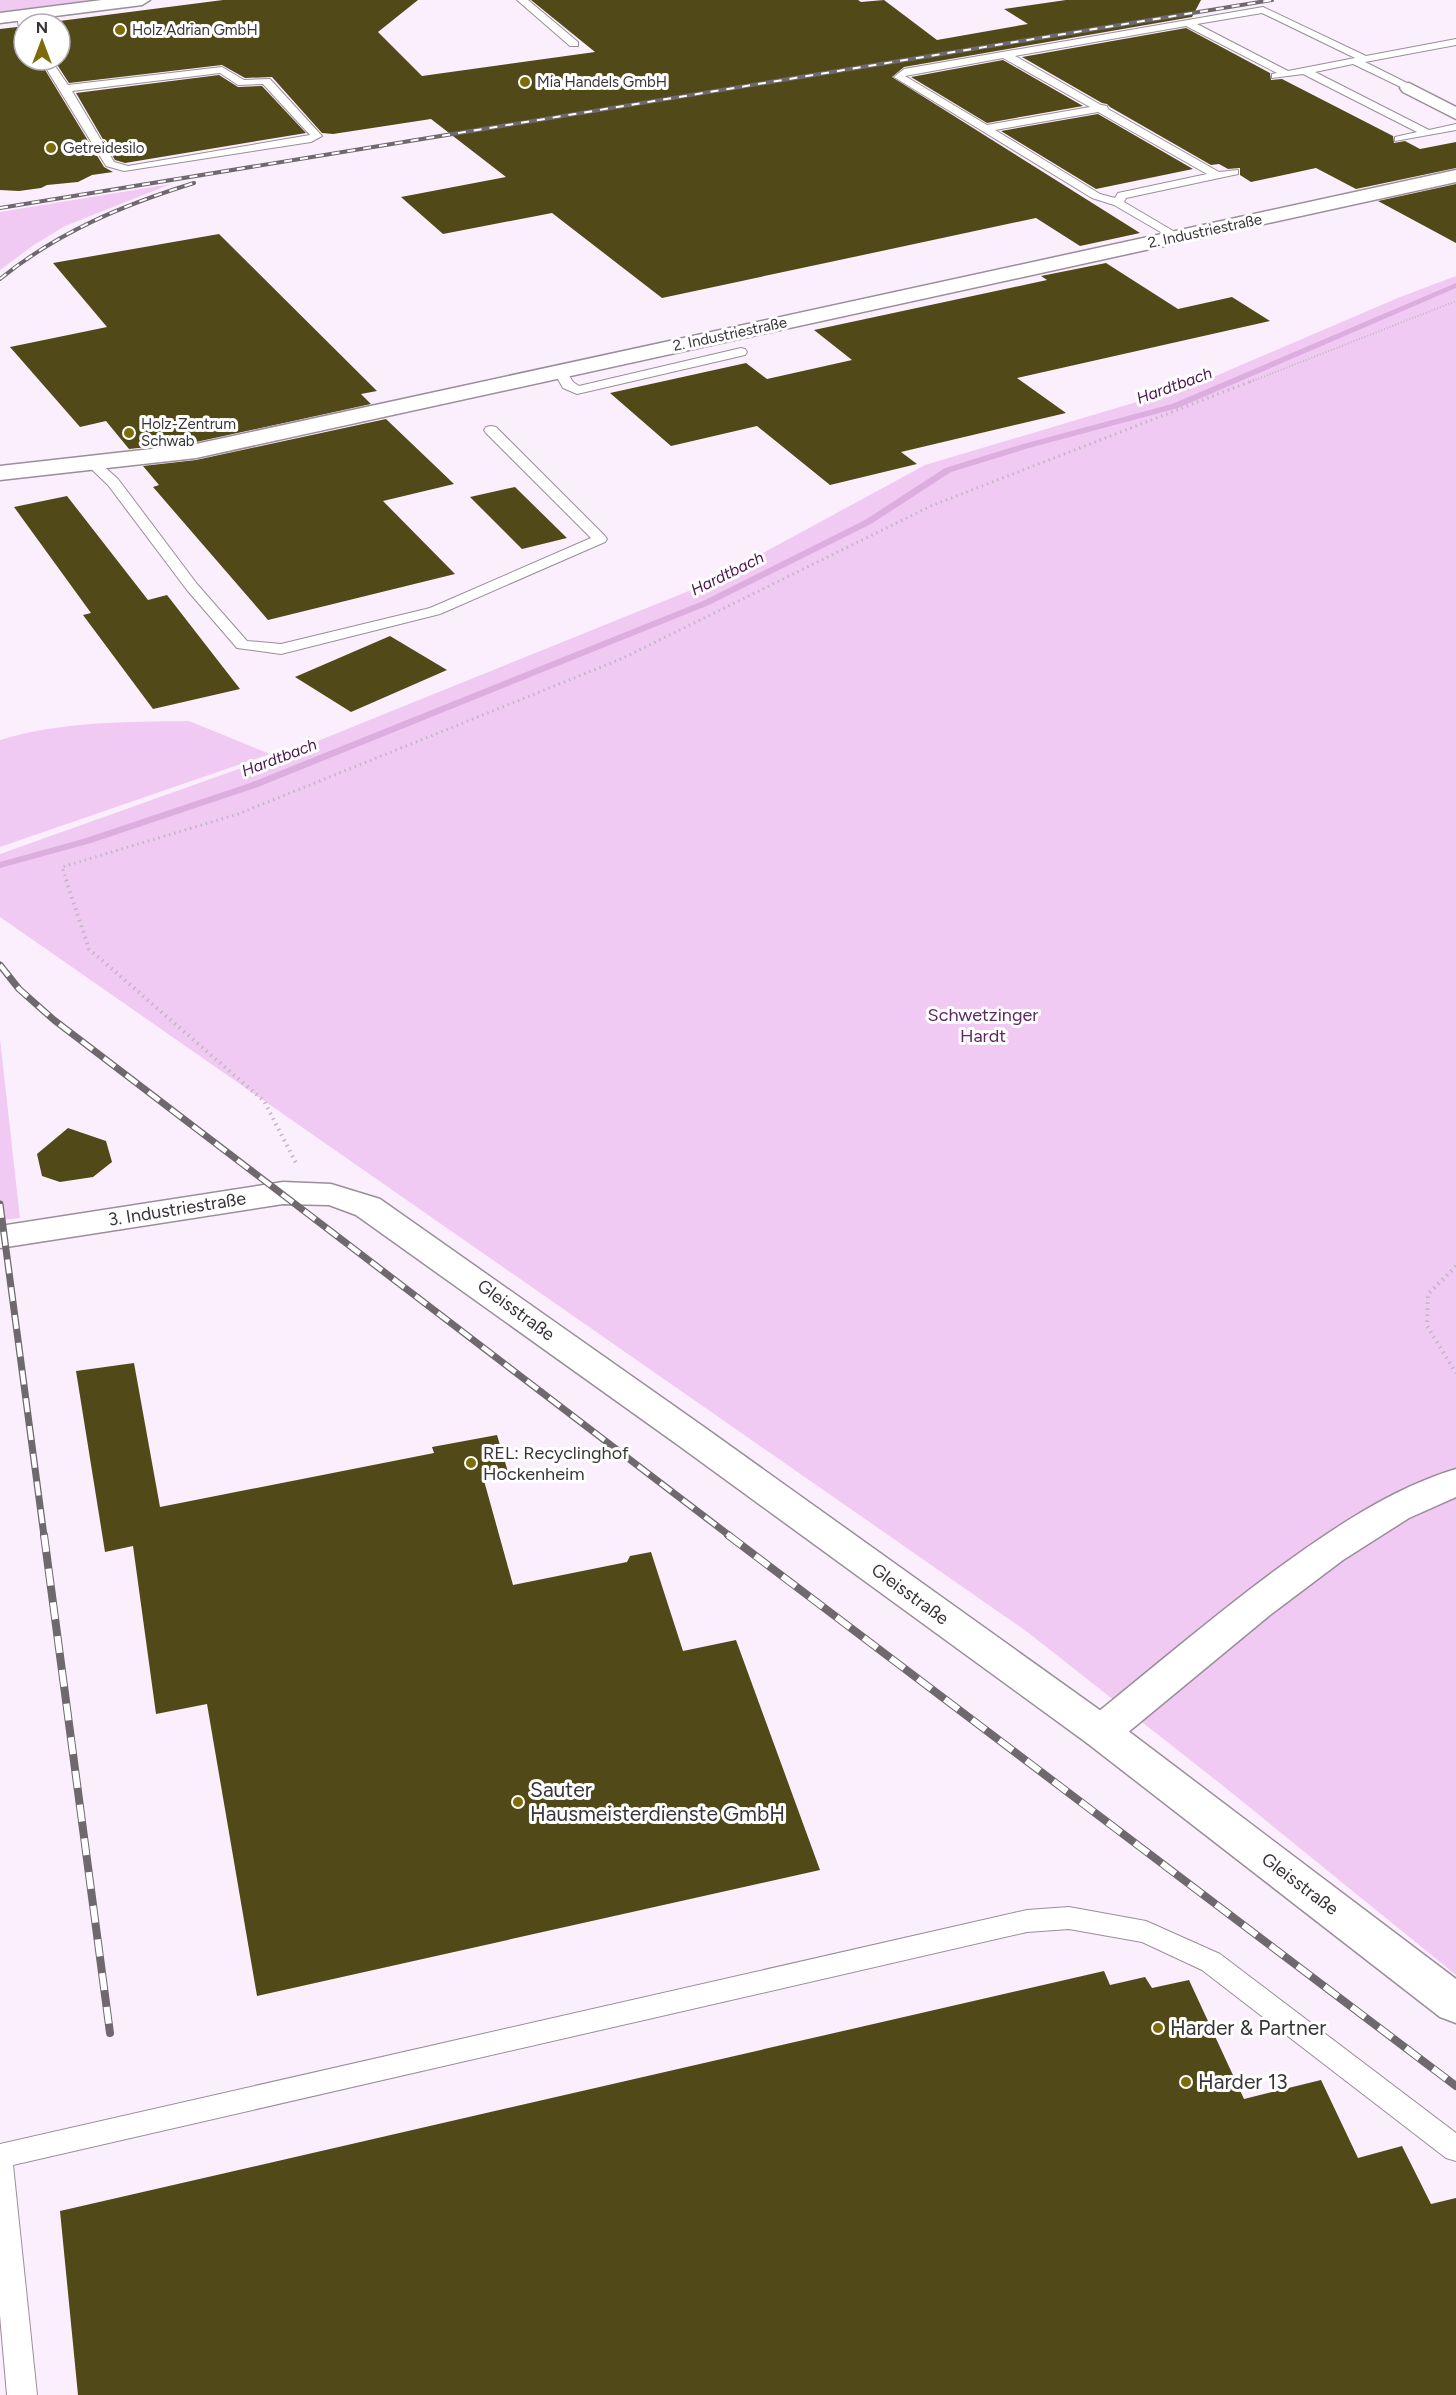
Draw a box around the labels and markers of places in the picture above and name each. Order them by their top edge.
place label: Holz Adrian GmbH [132,21,258,39]
marker: Holz Adrian GmbH [113,23,127,37]
place label: Mia Handels GmbH [537,73,667,91]
marker: Mia Handels GmbH [518,75,532,89]
place label: Getreidesilo [63,139,145,157]
marker: Getreidesilo [44,141,58,155]
place label: Holz-Zentrum Schwab [141,415,236,450]
marker: Holz-Zentrum Schwab [122,426,136,440]
place label: REL: Recyclinghof Hockenheim [483,1442,629,1485]
marker: REL: Recyclinghof Hockenheim [464,1456,478,1470]
place label: Sauter Hausmeisterdienste GmbH [530,1777,785,1826]
marker: Sauter Hausmeisterdienste GmbH [511,1795,525,1809]
place label: Harder & Partner [1170,2015,1326,2040]
marker: Harder & Partner [1151,2021,1165,2035]
place label: Harder 13 [1198,2069,1288,2094]
marker: Harder 13 [1179,2075,1193,2089]

